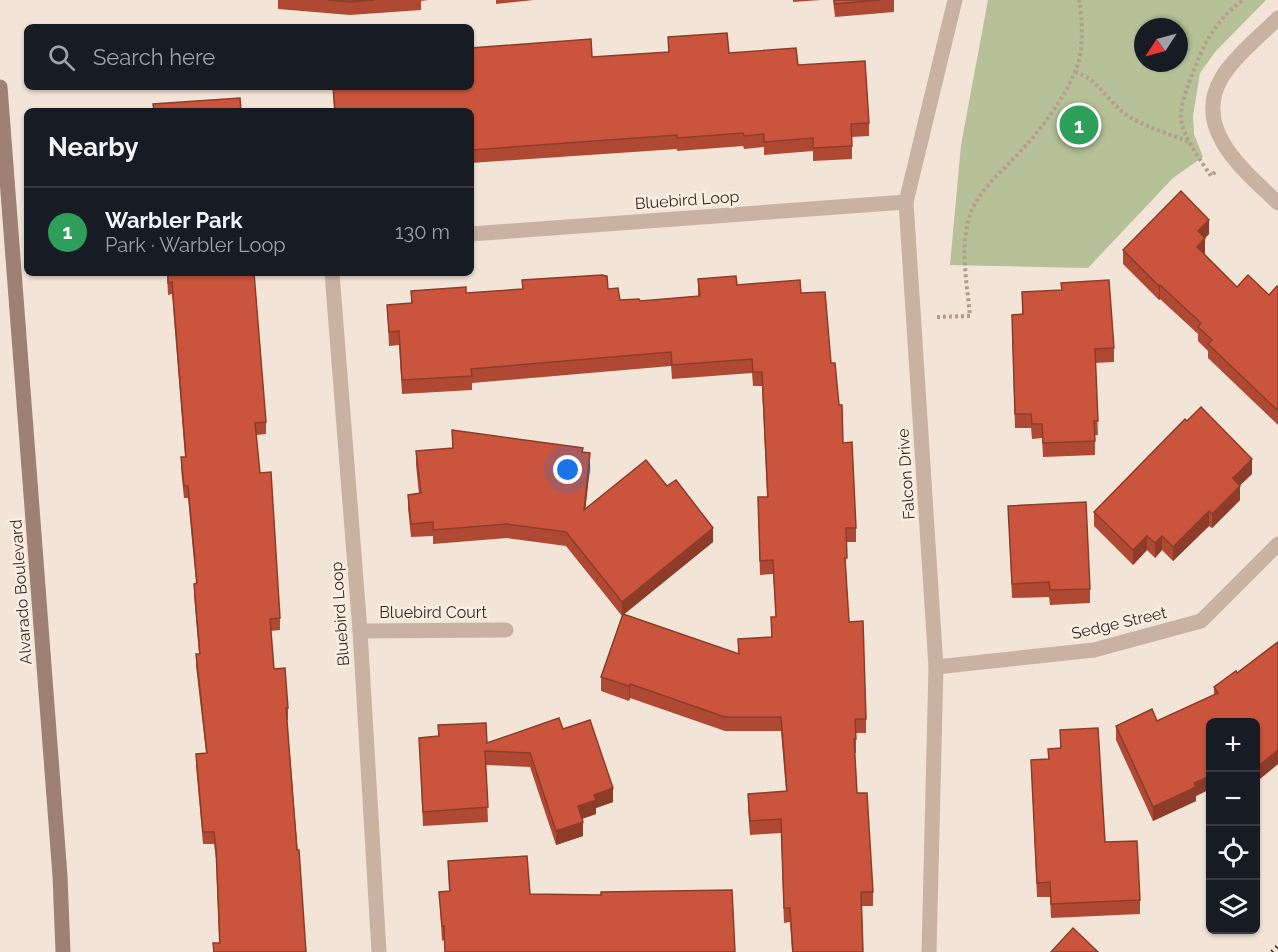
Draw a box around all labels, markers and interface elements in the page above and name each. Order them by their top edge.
north arrow [1134,18,1188,72]
search box [24,24,474,90]
icon: search [45,41,78,74]
text: Search here [93,44,215,70]
pin: 1 [1060,102,1098,148]
text: Nearby [48,132,138,162]
street label: Bluebird Loop [634,187,740,213]
text: Warbler Park [105,207,242,233]
text: 1 [63,220,72,244]
text: 130 m [395,220,450,244]
text: Park · Warbler Loop [105,233,286,257]
street label: Falcon Drive [893,428,919,520]
your location [553,455,582,484]
street label: Alvarado Boulevard [6,519,36,665]
street label: Bluebird Loop [327,561,353,667]
street label: Bluebird Court [379,603,487,622]
street label: Sedge Street [1070,603,1169,643]
map controls [1206,718,1260,934]
button: + [1206,718,1260,772]
button: − [1206,772,1260,826]
button: locate [1206,826,1260,880]
button: layers [1206,880,1260,934]

